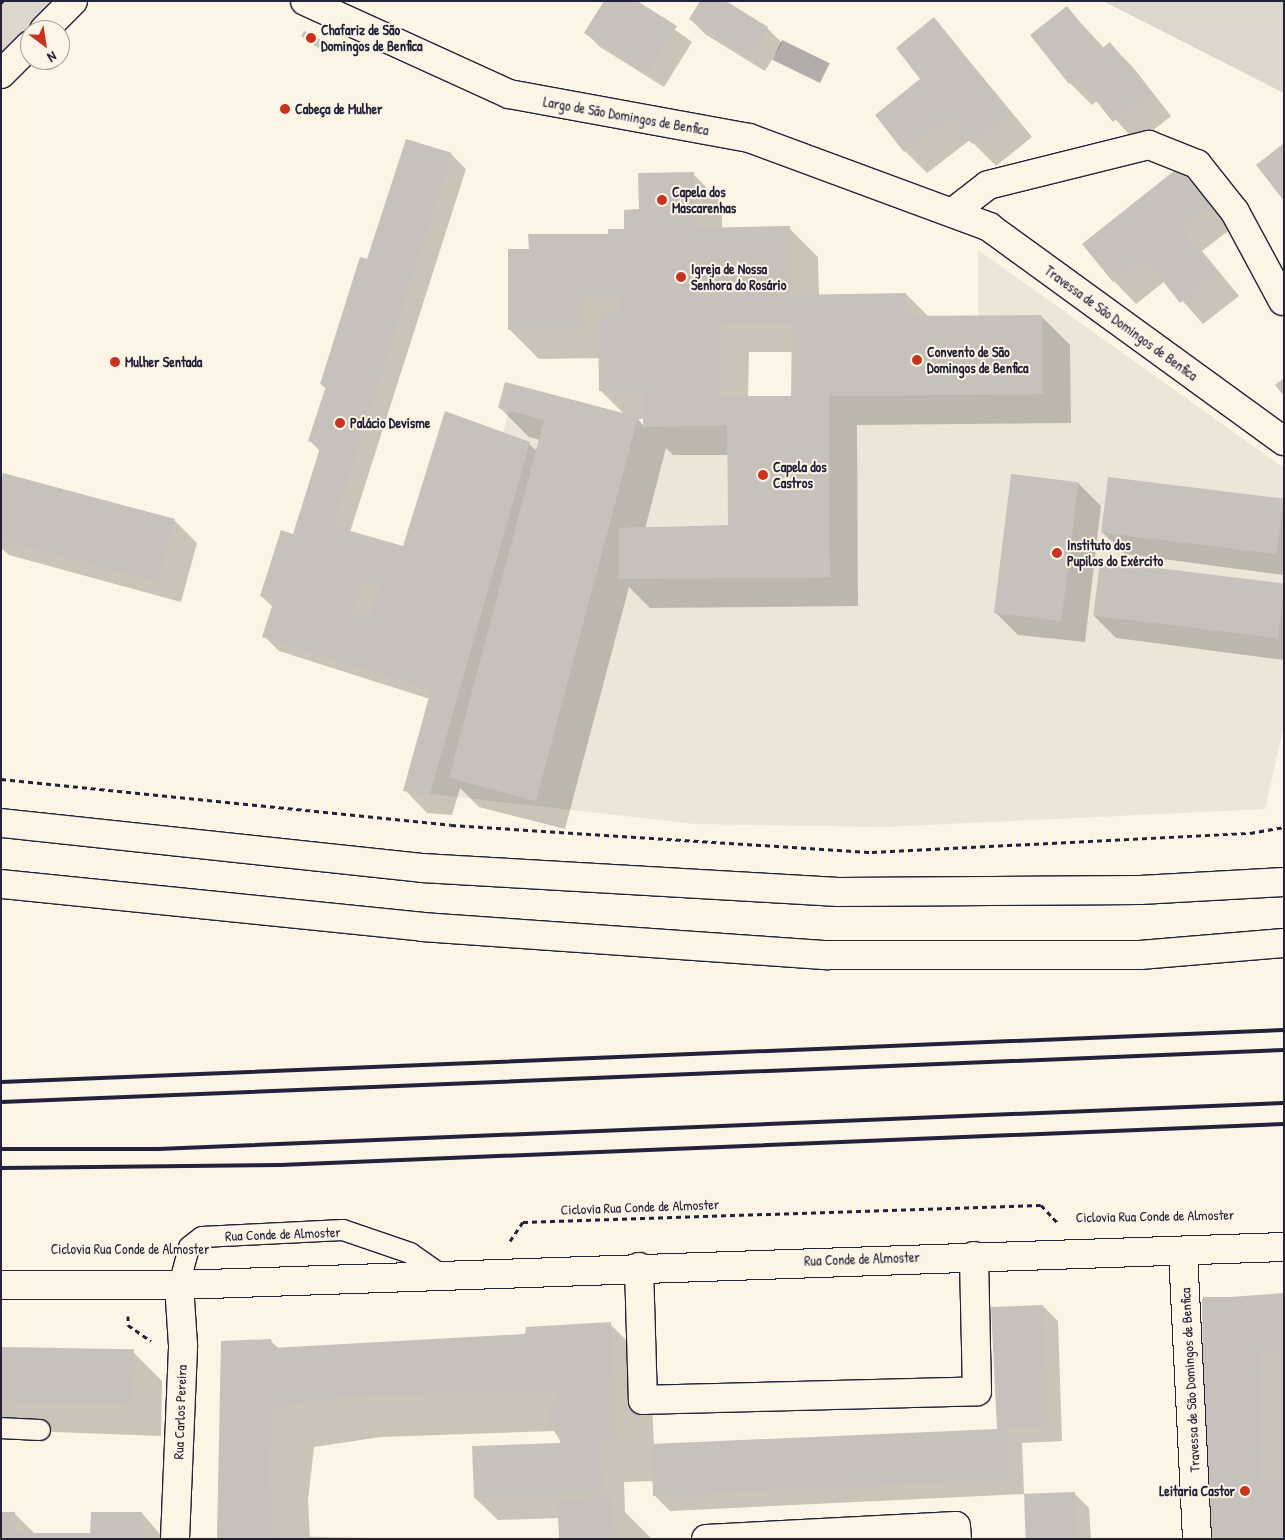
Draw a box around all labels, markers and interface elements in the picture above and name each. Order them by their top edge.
north arrow [20,20,70,70]
place label: Chafariz de São Domingos de Benfica [321,22,423,54]
marker: Chafariz de São Domingos de Benfica [305,32,317,44]
text: N [44,47,61,67]
street label: Largo de São Domingos de Benfica [542,93,710,139]
place label: Cabeça de Mulher [295,101,382,117]
marker: Cabeça de Mulher [279,103,291,115]
place label: Capela dos Mascarenhas [672,184,736,216]
marker: Capela dos Mascarenhas [656,194,668,206]
place label: Igreja de Nossa Senhora do Rosário [691,261,786,294]
street label: Travessa de São Domingos de Benfica [1041,262,1201,384]
marker: Igreja de Nossa Senhora do Rosário [675,271,687,283]
place label: Convento de São Domingos de Benfica [927,344,1029,377]
place label: Mulher Sentada [125,354,202,370]
marker: Convento de São Domingos de Benfica [911,354,923,366]
marker: Mulher Sentada [109,356,121,368]
place label: Palácio Devisme [350,415,430,431]
marker: Palácio Devisme [334,417,346,429]
place label: Capela dos Castros [773,459,827,492]
marker: Capela dos Castros [757,469,769,481]
place label: Instituto dos Pupilos do Exército [1067,537,1163,570]
marker: Instituto dos Pupilos do Exército [1051,547,1063,559]
street label: Ciclovia Rua Conde de Almoster [560,1196,720,1218]
street label: Ciclovia Rua Conde de Almoster [1075,1206,1235,1226]
street label: Rua Conde de Almoster [225,1224,341,1244]
street label: Ciclovia Rua Conde de Almoster [51,1241,209,1257]
street label: Rua Conde de Almoster [804,1249,920,1269]
street label: Travessa de São Domingos de Benfica [1177,1287,1203,1473]
street label: Rua Carlos Pereira [170,1364,190,1460]
place label: Leitaria Castor [1159,1483,1235,1499]
marker: Leitaria Castor [1239,1485,1251,1497]

